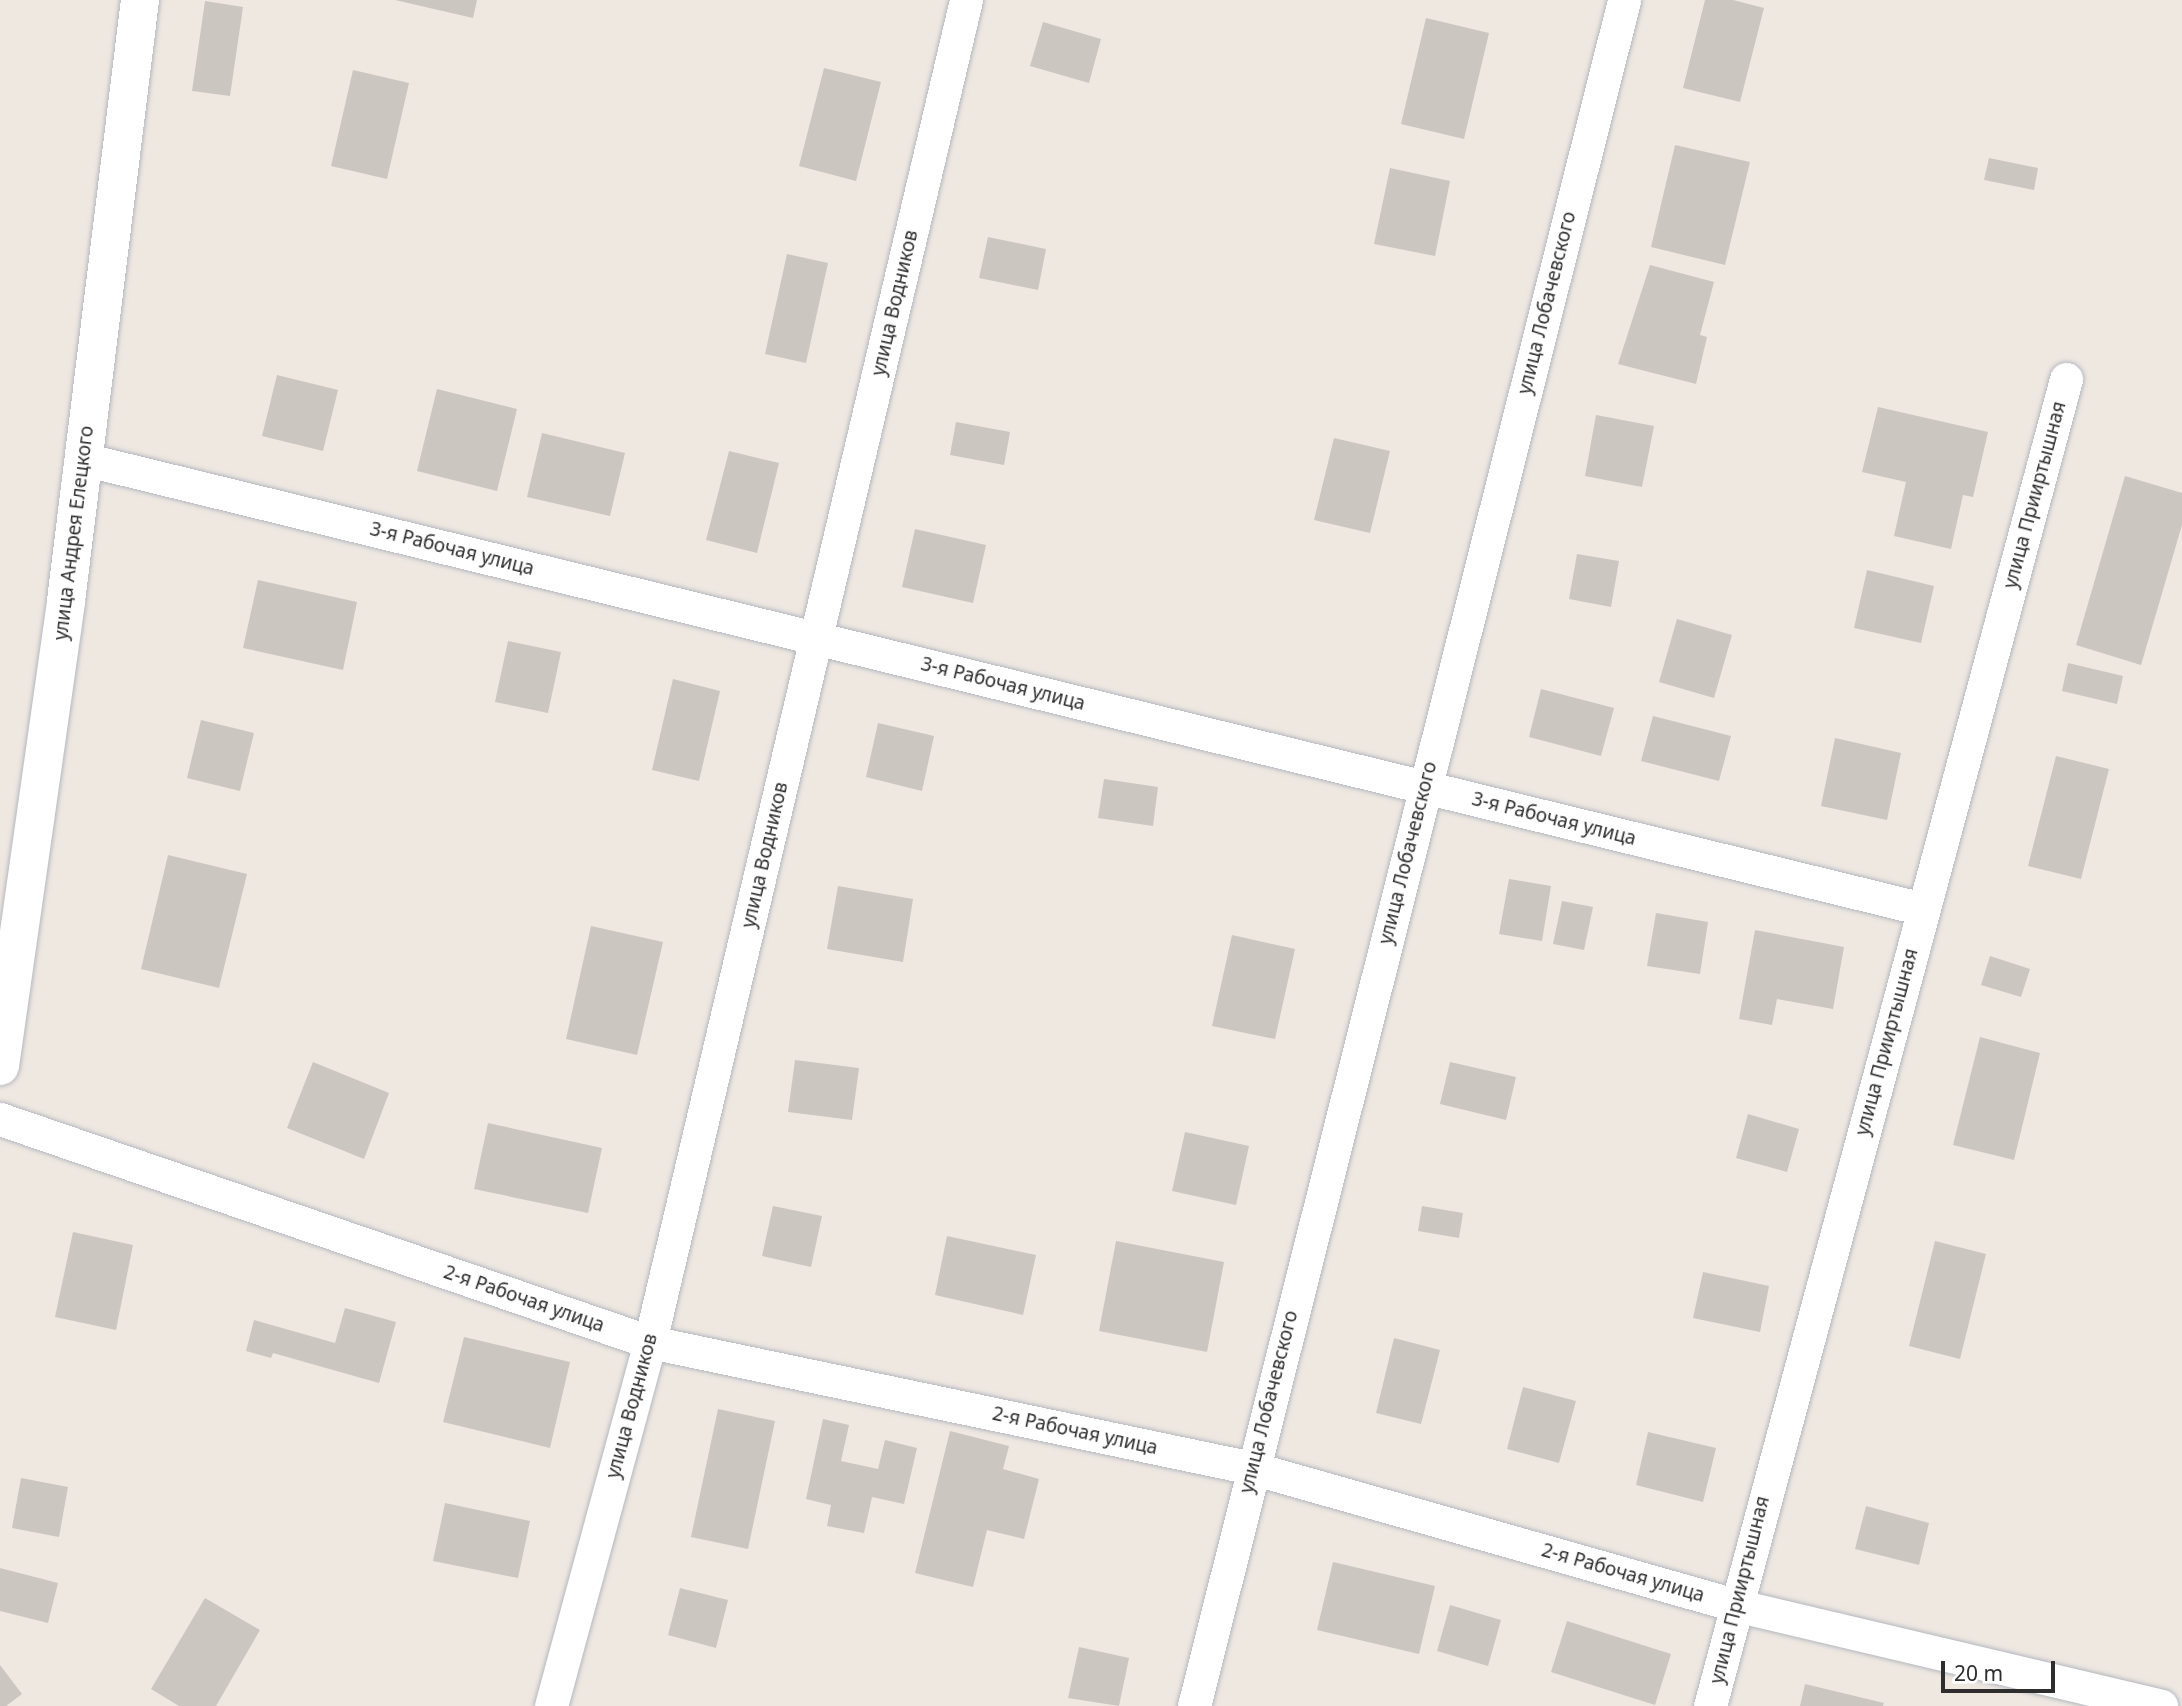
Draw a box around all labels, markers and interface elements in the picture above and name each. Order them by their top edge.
street label: улица Лобачевского [1513,209,1581,397]
street label: улица Водников [867,228,923,378]
street label: улица Прииртышная [1999,399,2071,591]
street label: улица Андрея Елецкого [50,424,98,642]
street label: 3-я Рабочая улица [368,518,536,580]
street label: 3-я Рабочая улица [919,653,1087,715]
street label: улица Лобачевского [1374,759,1442,947]
street label: улица Водников [737,780,793,930]
street label: 3-я Рабочая улица [1470,788,1638,850]
street label: улица Прииртышная [1851,946,1923,1138]
street label: 2-я Рабочая улица [441,1261,607,1337]
street label: улица Лобачевского [1235,1308,1303,1496]
street label: улица Водников [602,1331,662,1481]
street label: 2-я Рабочая улица [990,1402,1160,1460]
street label: улица Прииртышная [1706,1494,1774,1686]
street label: 2-я Рабочая улица [1539,1539,1707,1607]
scale bar [1944,1646,2058,1690]
text: 20 m [1954,1659,2003,1687]

